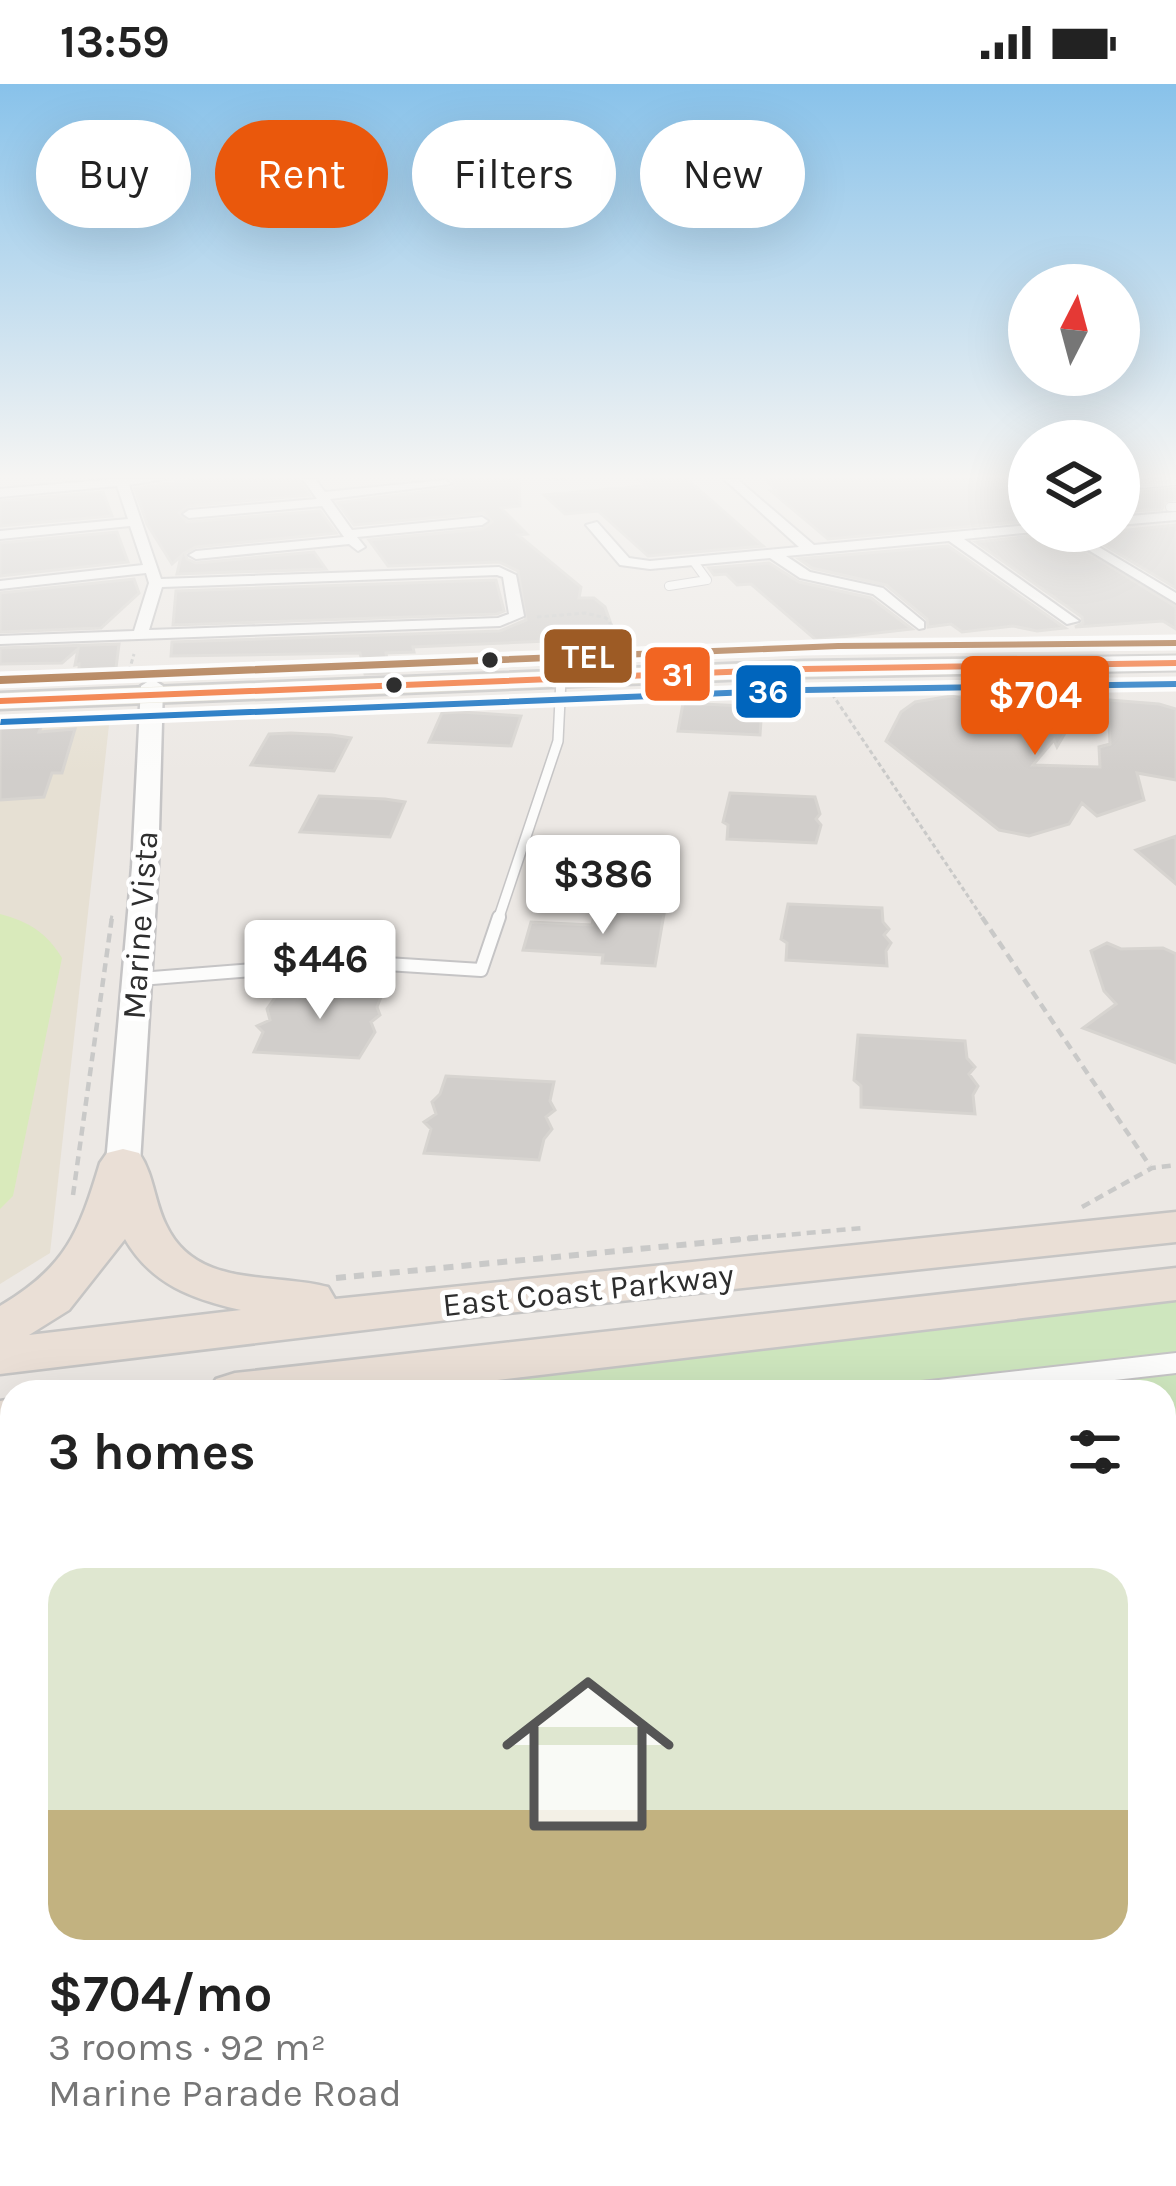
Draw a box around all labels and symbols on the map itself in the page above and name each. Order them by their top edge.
north arrow [1008,264,1140,396]
line badge: TEL [542,627,634,685]
text: TEL [561,638,615,676]
line badge: 31 [643,645,712,703]
unlabelled marker [479,649,501,671]
text: 31 [662,656,694,694]
pin: $704 [964,656,1106,758]
line badge: 36 [734,663,803,720]
text: 36 [748,673,788,711]
unlabelled marker [383,674,405,696]
street label: Marine Vista [114,830,166,1021]
pin: $386 [532,835,674,937]
pin: $446 [249,920,391,1022]
street label: East Coast Parkway [441,1256,736,1324]

